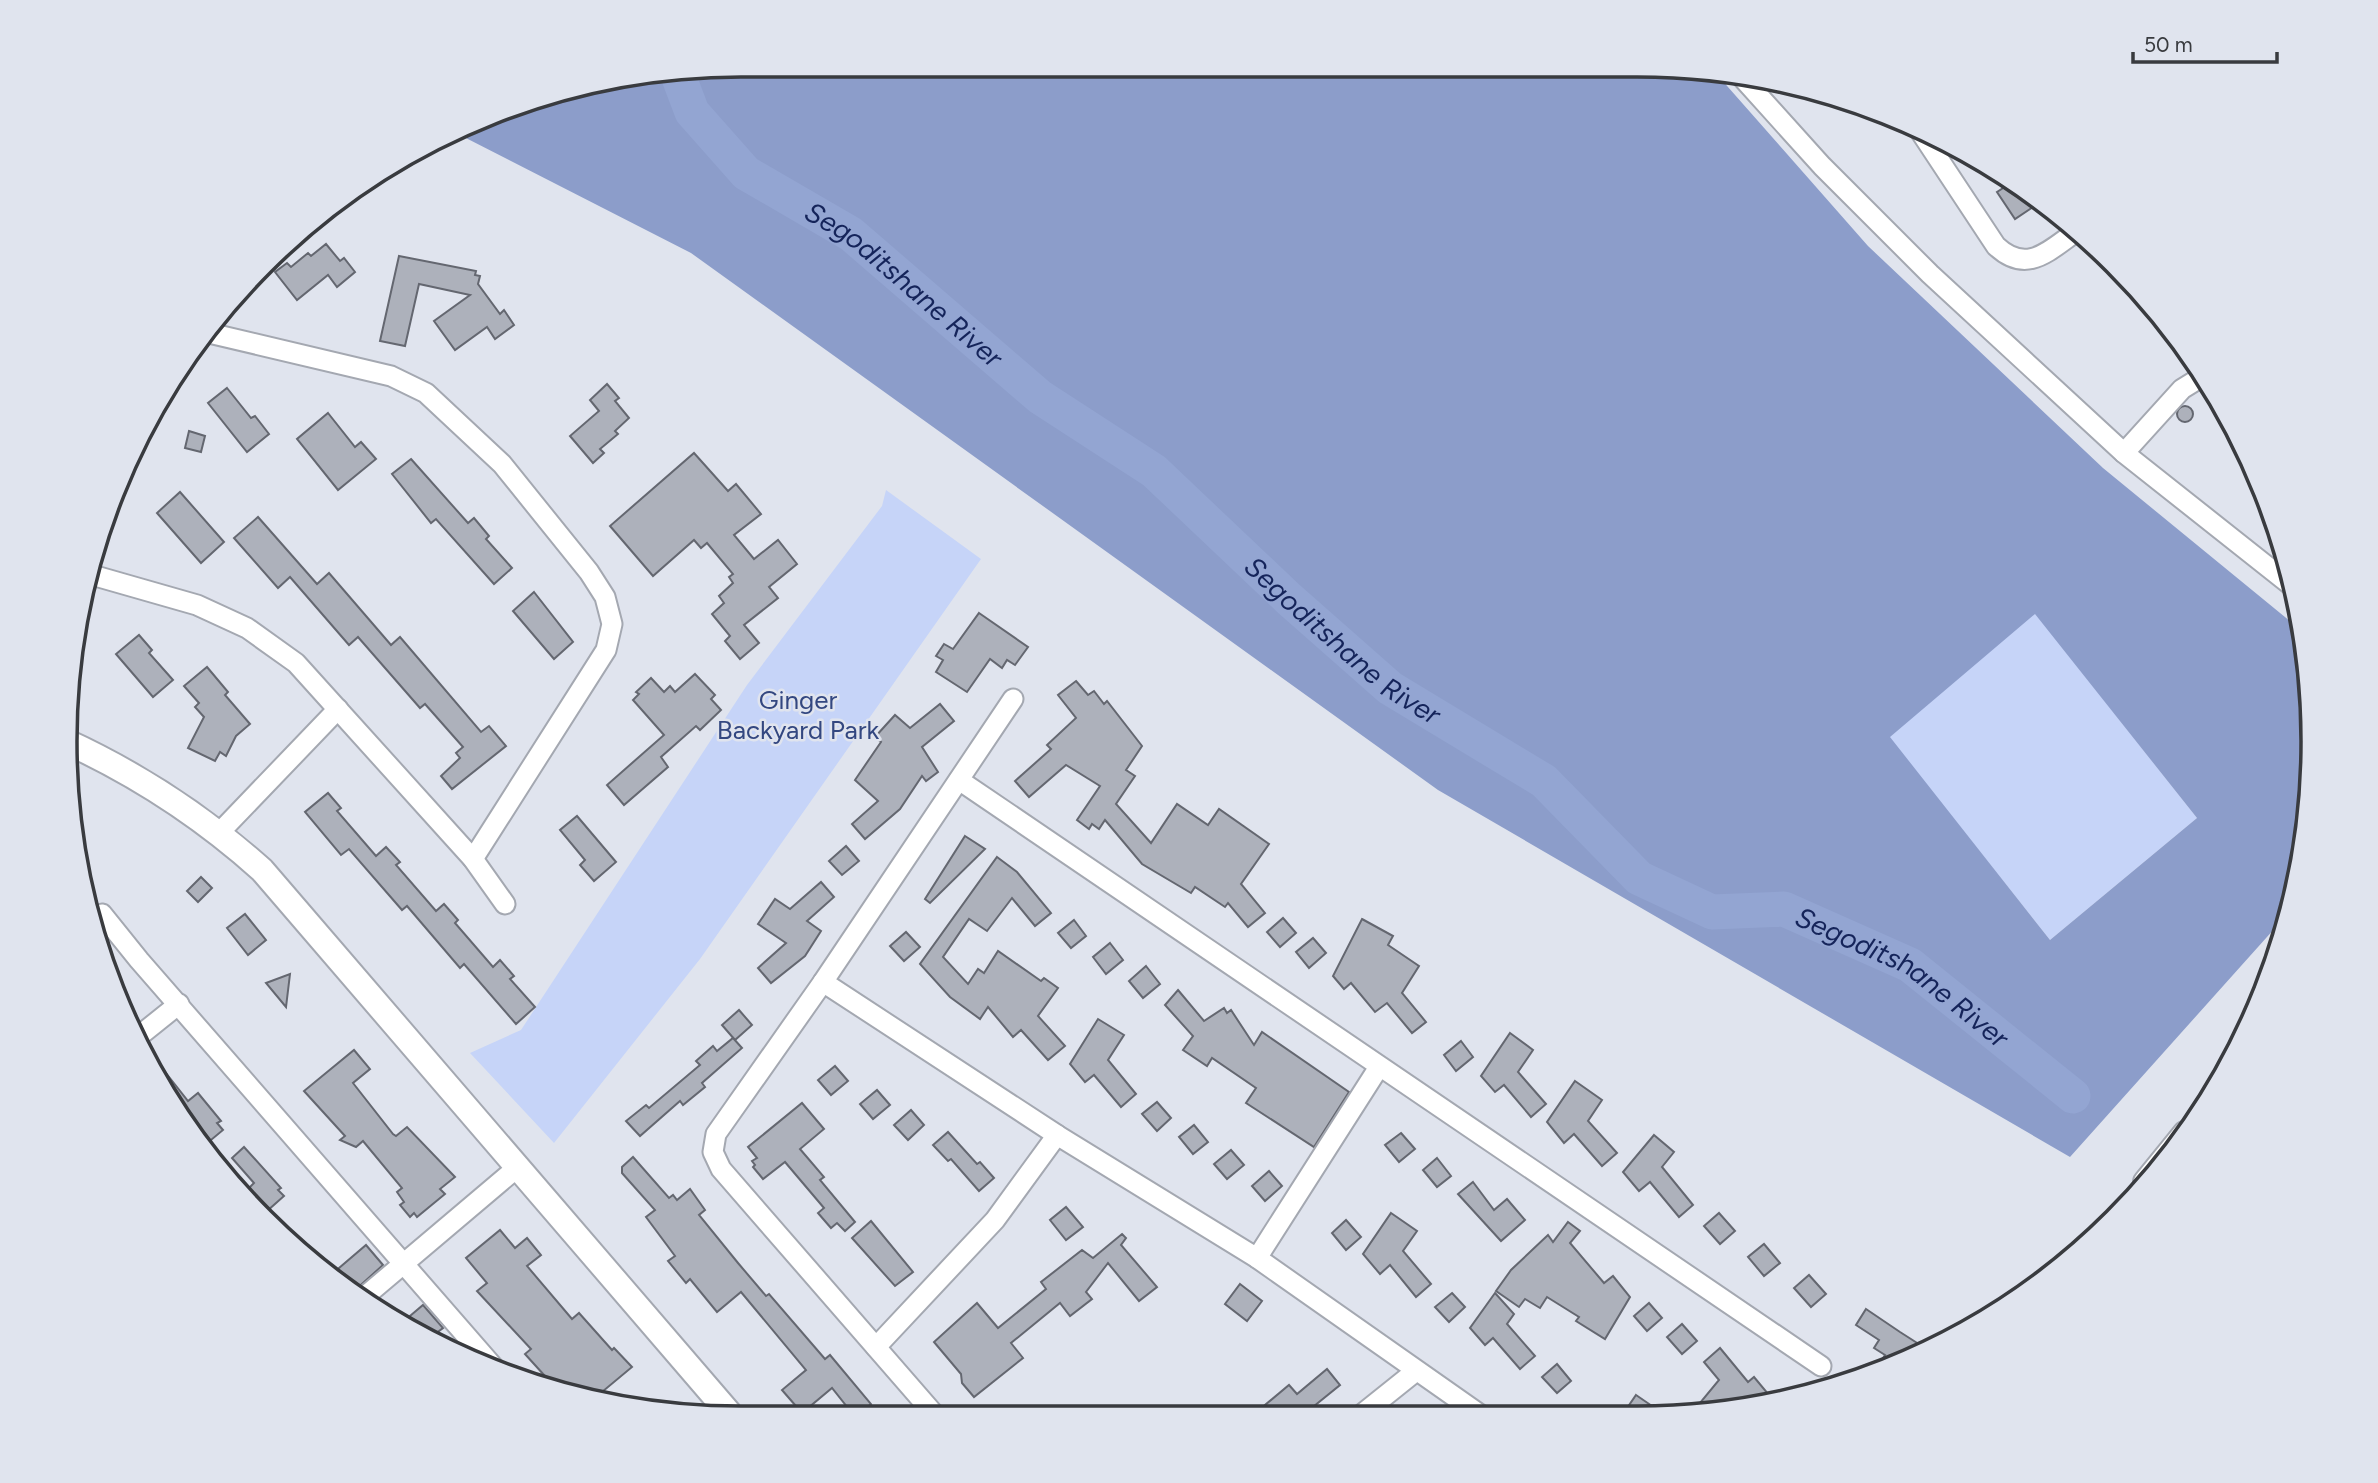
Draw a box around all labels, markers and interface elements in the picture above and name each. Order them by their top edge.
scale bar [2133,21,2276,65]
text: 50 m [2144,32,2193,57]
water label: Segoditshane River [799,194,1011,375]
water label: Segoditshane River [1238,549,1448,732]
park label: Ginger Backyard Park [717,684,880,746]
water label: Segoditshane River [1790,899,2017,1056]

